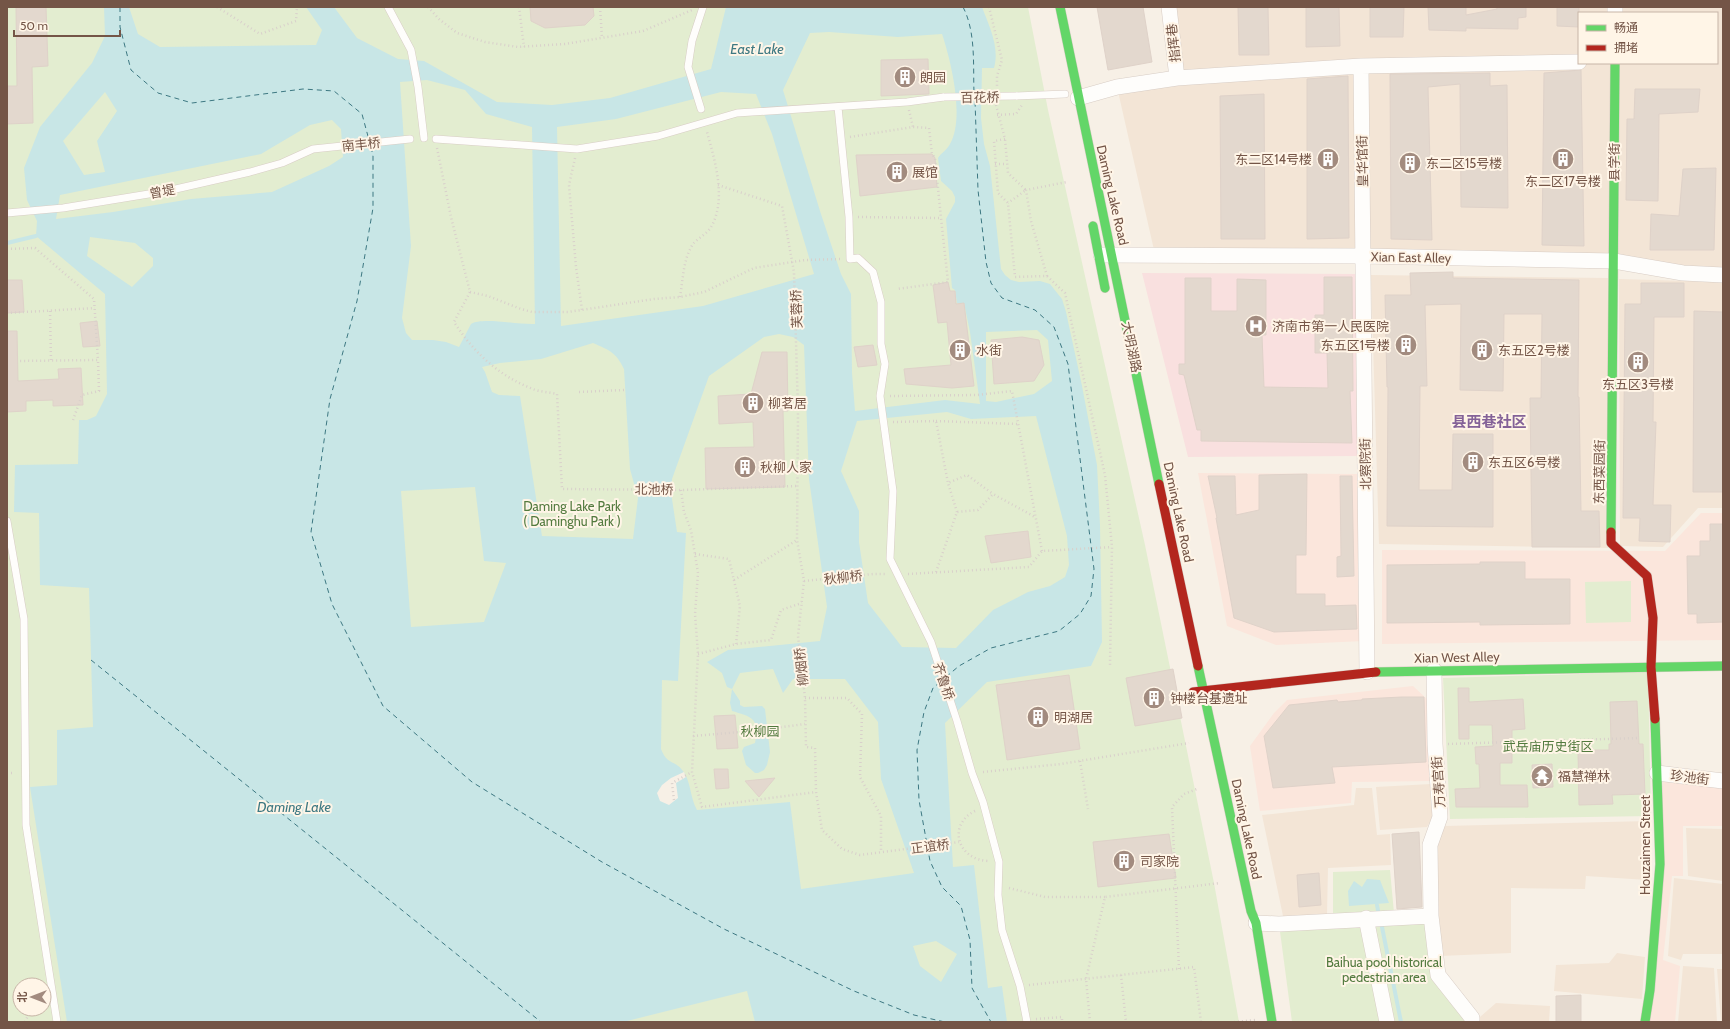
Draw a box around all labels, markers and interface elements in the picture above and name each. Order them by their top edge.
scale bar [14,12,120,38]
legend [1578,12,1718,64]
text: 50 m [20,18,48,33]
text: 畅通 [1614,20,1638,35]
street label: 指挥巷 [1163,23,1183,63]
water label: East Lake [730,40,784,58]
text: 拥堵 [1614,40,1638,55]
building icon: 朗园 [892,64,918,90]
place label: 朗园 [920,69,946,85]
street label: 百花桥 [960,89,1000,105]
street label: 南丰桥 [341,134,381,154]
street label: 皇华馆街 [1354,135,1370,187]
street label: 县学街 [1606,142,1622,182]
street label: Daming Lake Road [1094,143,1132,247]
building icon: 东二区14号楼 [1315,146,1341,172]
building icon: 东二区17号楼 [1550,146,1576,172]
building icon: 东二区15号楼 [1397,150,1423,176]
place label: 东二区14号楼 [1235,151,1312,167]
place label: 东二区15号楼 [1426,155,1502,171]
building icon: 展馆 [884,159,910,185]
place label: 展馆 [912,164,938,180]
place label: 东二区17号楼 [1525,173,1601,189]
street label: 曾堤 [148,181,176,201]
street label: Xian East Alley [1371,248,1452,266]
street label: 芙蓉桥 [787,289,805,329]
hospital icon: 济南市第一人民医院 [1243,313,1269,339]
place label: 济南市第一人民医院 [1272,318,1389,334]
street label: 大明湖路 [1119,320,1145,374]
building icon: 东五区1号楼 [1393,332,1419,358]
building icon: 水街 [947,337,973,363]
place label: 东五区1号楼 [1321,337,1390,353]
building icon: 东五区2号楼 [1469,337,1495,363]
place label: 水街 [976,342,1002,358]
place label: 东五区2号楼 [1498,342,1570,358]
building icon: 东五区3号楼 [1625,349,1651,375]
place label: 东五区3号楼 [1602,376,1674,392]
building icon: 柳茗居 [740,390,766,416]
place label: 柳茗居 [768,395,807,411]
district label: 县西巷社区 [1451,413,1527,431]
street label: 北察院街 [1357,438,1373,490]
street label: 东西菜园街 [1590,439,1608,505]
building icon: 东五区6号楼 [1460,449,1486,475]
building icon: 秋柳人家 [732,454,758,480]
place label: 东五区6号楼 [1488,454,1560,470]
place label: 秋柳人家 [760,459,812,475]
street label: Daming Lake Road [1161,460,1197,564]
street label: 北池桥 [634,481,674,497]
park label: Daming Lake Park ( Daminghu Park ) [523,498,621,529]
street label: 秋柳桥 [823,567,863,587]
street label: 柳烟桥 [791,647,811,687]
street label: Xian West Alley [1414,648,1500,666]
street label: 齐鲁桥 [930,660,958,702]
building icon: 钟楼台基遗址 [1141,685,1167,711]
place label: 钟楼台基遗址 [1170,690,1248,706]
building icon: 明湖居 [1025,704,1051,730]
place label: 明湖居 [1054,709,1093,725]
park label: 秋柳园 [740,723,780,739]
park label: 武岳庙历史街区 [1502,738,1594,754]
street label: 万寿宫街 [1428,755,1448,809]
temple icon: 福慧禅林 [1529,763,1555,789]
street label: 珍池街 [1670,767,1710,787]
place label: 福慧禅林 [1558,768,1610,784]
street label: Daming Lake Road [1229,777,1265,881]
street label: Houzaimen Street [1637,795,1653,895]
water label: Daming Lake [257,798,332,816]
street label: 正谊桥 [910,836,950,856]
building icon: 司家院 [1111,848,1137,874]
place label: 司家院 [1140,853,1179,869]
park label: Baihua pool historical pedestrian area [1326,954,1442,985]
north arrow [12,977,52,1017]
text: 北 [15,992,29,1003]

